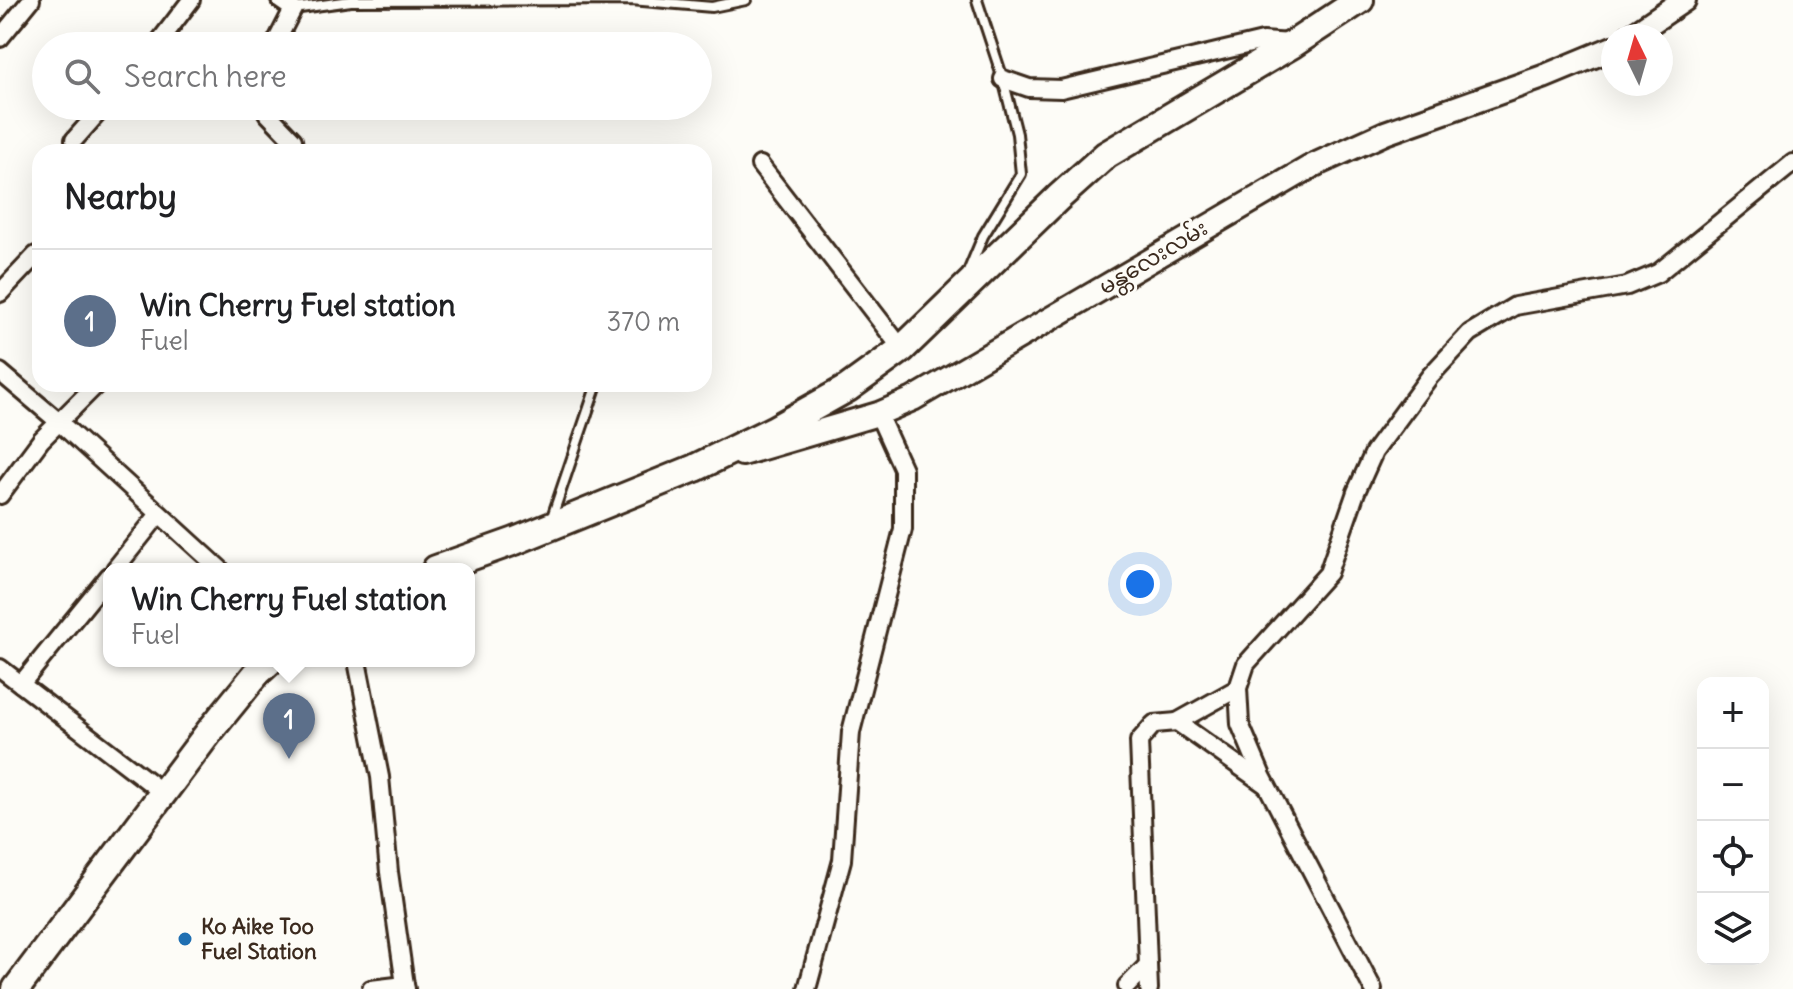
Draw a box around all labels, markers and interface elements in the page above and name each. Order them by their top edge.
north arrow [1601,24,1673,96]
search box [32,32,712,120]
icon: search [60,54,104,98]
text: Search here [124,57,287,95]
text: Nearby [64,175,177,218]
street label: မန္တလေးလမ်း [1093,213,1215,304]
text: Win Cherry Fuel station [140,286,456,324]
text: 1 [85,305,95,338]
text: 370 m [606,305,680,338]
text: Fuel [140,324,189,357]
popup [103,563,475,667]
your location [1120,564,1160,604]
text: Win Cherry Fuel station [131,580,447,618]
text: Fuel [131,618,180,651]
map controls [1697,677,1769,965]
button: + [1697,677,1769,749]
pin: 1 [263,693,315,759]
button: − [1697,749,1769,821]
button: locate [1697,821,1769,893]
button: layers [1697,893,1769,965]
place label: Ko Aike Too Fuel Station [201,912,317,965]
marker: Ko Aike Too Fuel Station [176,930,194,948]

